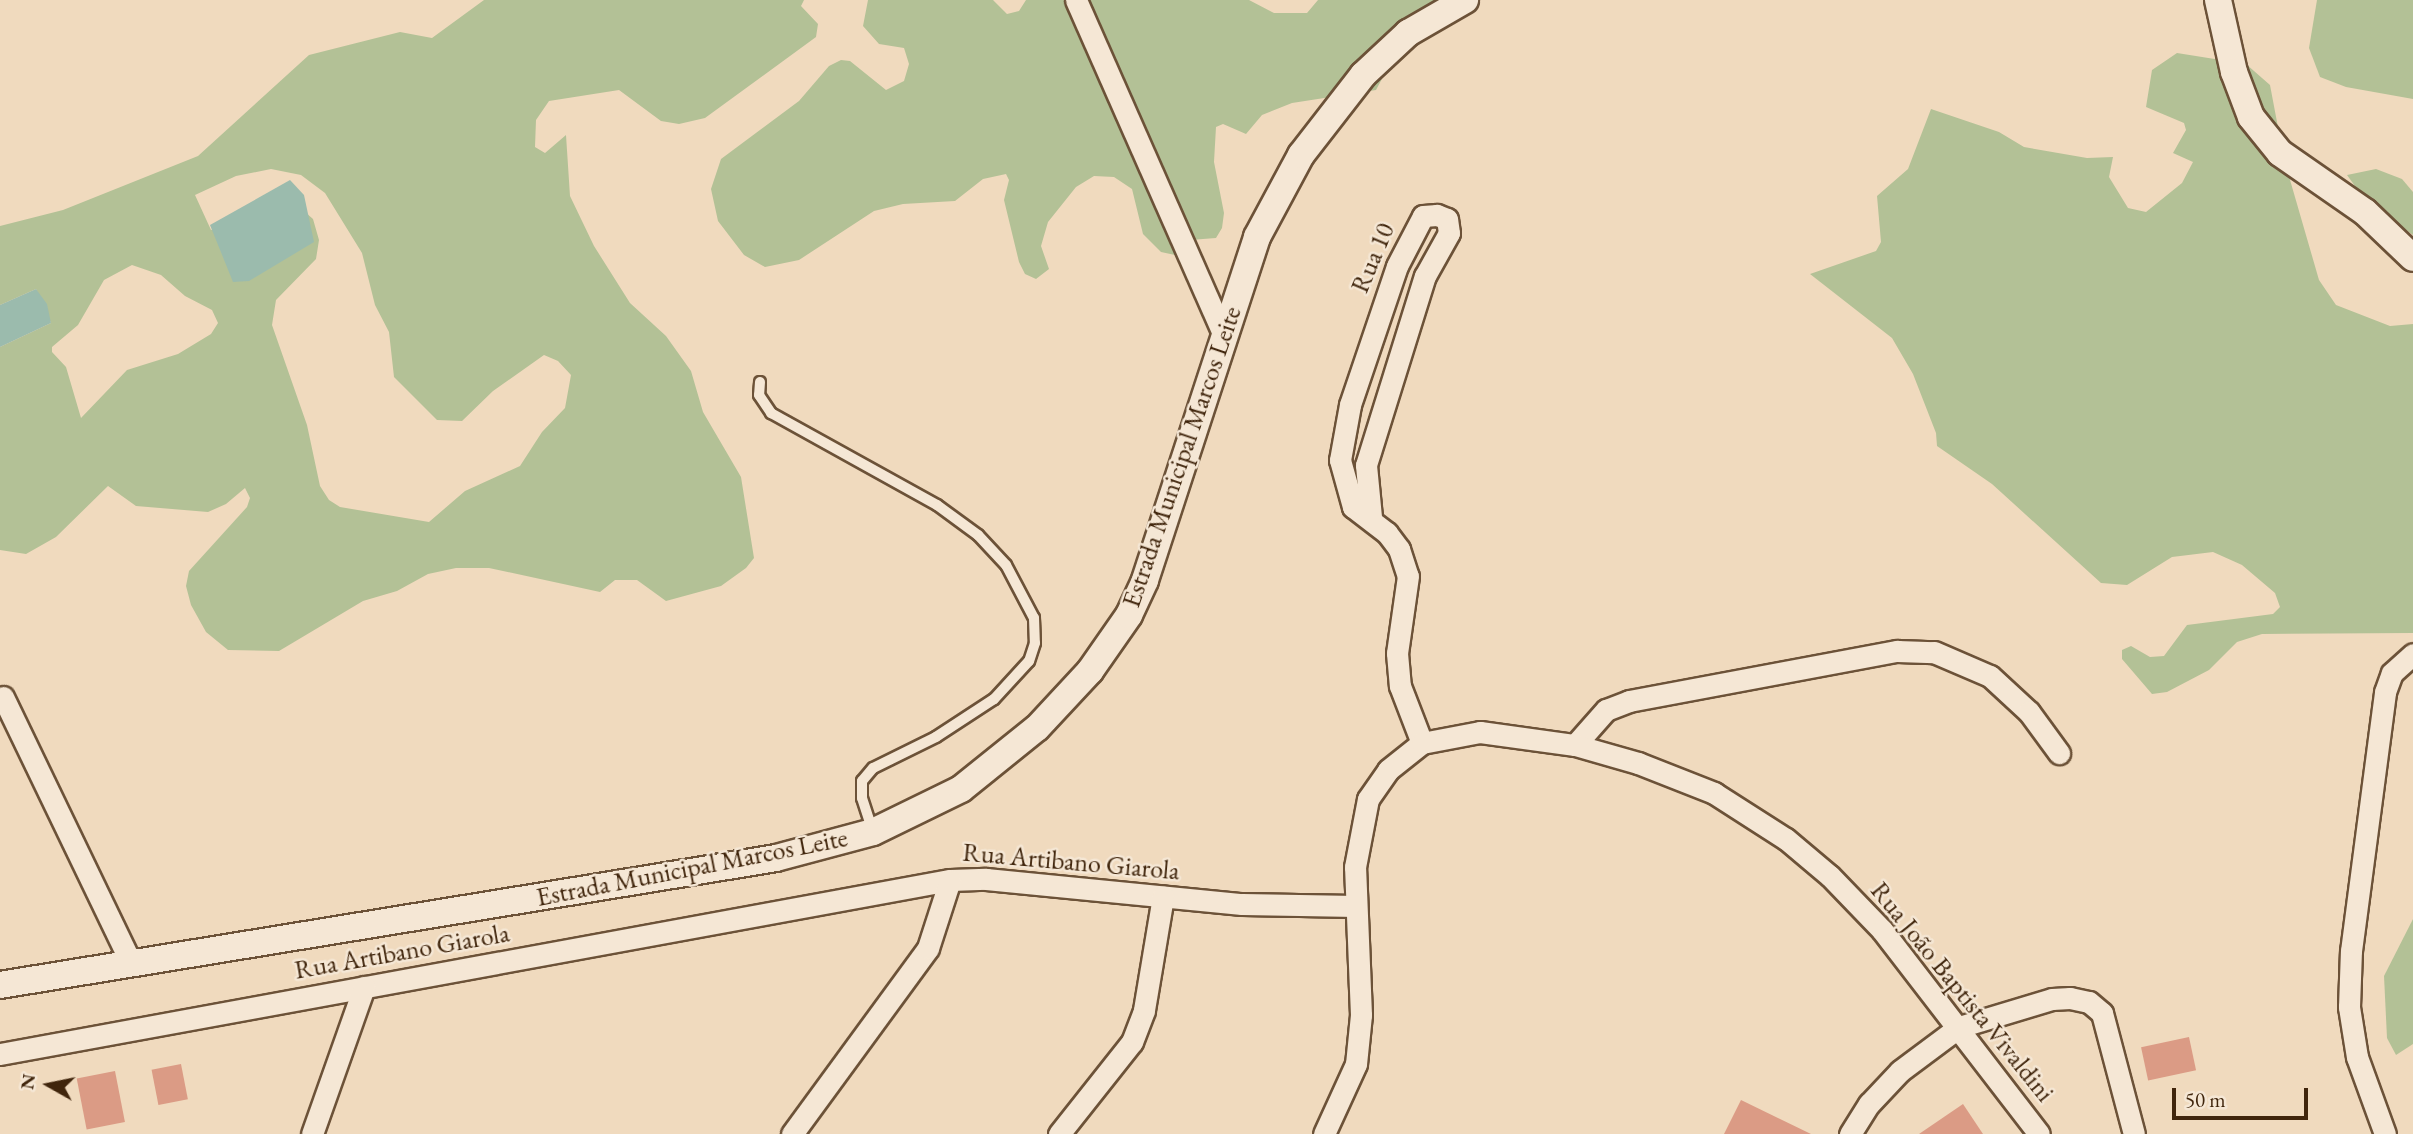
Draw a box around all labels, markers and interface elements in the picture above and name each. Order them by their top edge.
street label: Rua 10 [1344,218,1402,298]
street label: Estrada Municipal Marcos Leite [1116,302,1248,612]
street label: Estrada Municipal Marcos Leite [534,822,850,914]
street label: Rua Artibano Giarola [961,837,1181,887]
street label: Rua João Baptista Vivaldini [1864,876,2060,1108]
street label: Rua Artibano Giarola [292,918,512,986]
north arrow [14,1050,84,1120]
text: N [14,1072,41,1091]
scale bar [2175,1074,2312,1118]
text: 50 m [2185,1086,2226,1113]

